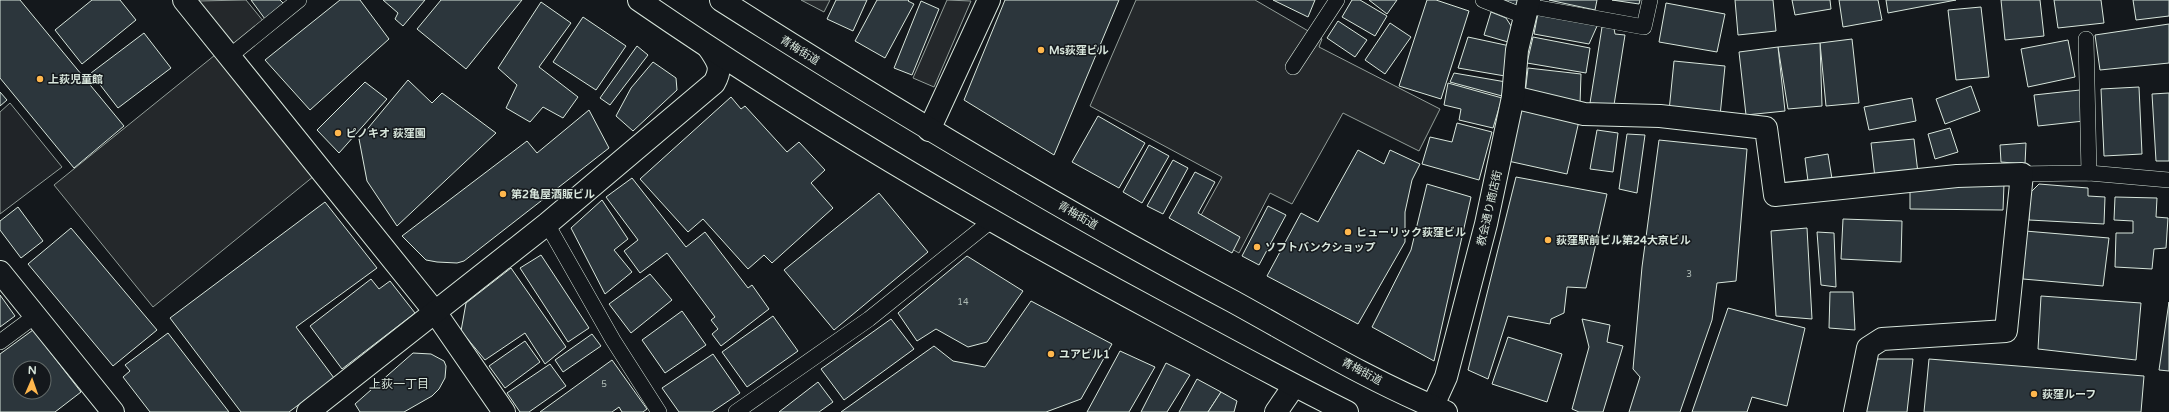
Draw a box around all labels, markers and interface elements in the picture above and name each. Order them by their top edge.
street label: 青梅街道 [778,33,822,68]
place label: Ms荻窪ビル [1049,44,1109,57]
marker: Ms荻窪ビル [1036,45,1046,55]
place label: 上荻児童館 [48,73,103,86]
marker: 上荻児童館 [35,74,45,84]
place label: ピノキオ 荻窪園 [346,127,426,140]
marker: ピノキオ 荻窪園 [333,128,343,138]
street label: 教会通り商店街 [1474,169,1504,247]
place label: 第2亀屋酒販ビル [511,188,595,201]
marker: 第2亀屋酒販ビル [498,189,508,199]
street label: 青梅街道 [1055,199,1100,232]
place label: ヒューリック荻窪ビル [1356,226,1466,239]
marker: ヒューリック荻窪ビル [1343,227,1353,237]
place label: 荻窪駅前ビル第24大京ビル [1556,234,1691,247]
marker: 荻窪駅前ビル第24大京ビル [1543,235,1553,245]
place label: ソフトバンクショップ [1265,241,1376,254]
marker: ソフトバンクショップ [1252,242,1262,252]
house number: 3 [1686,269,1692,280]
house number: 14 [957,297,969,308]
place label: ユアビル1 [1059,348,1110,361]
marker: ユアビル1 [1046,349,1056,359]
street label: 青梅街道 [1339,355,1384,388]
north arrow [12,360,52,400]
text: N [28,364,37,377]
district label: 上荻一丁目 [369,377,429,391]
house number: 5 [601,379,607,390]
place label: 荻窪ルーフ [2042,388,2096,401]
marker: 荻窪ルーフ [2029,389,2039,399]

